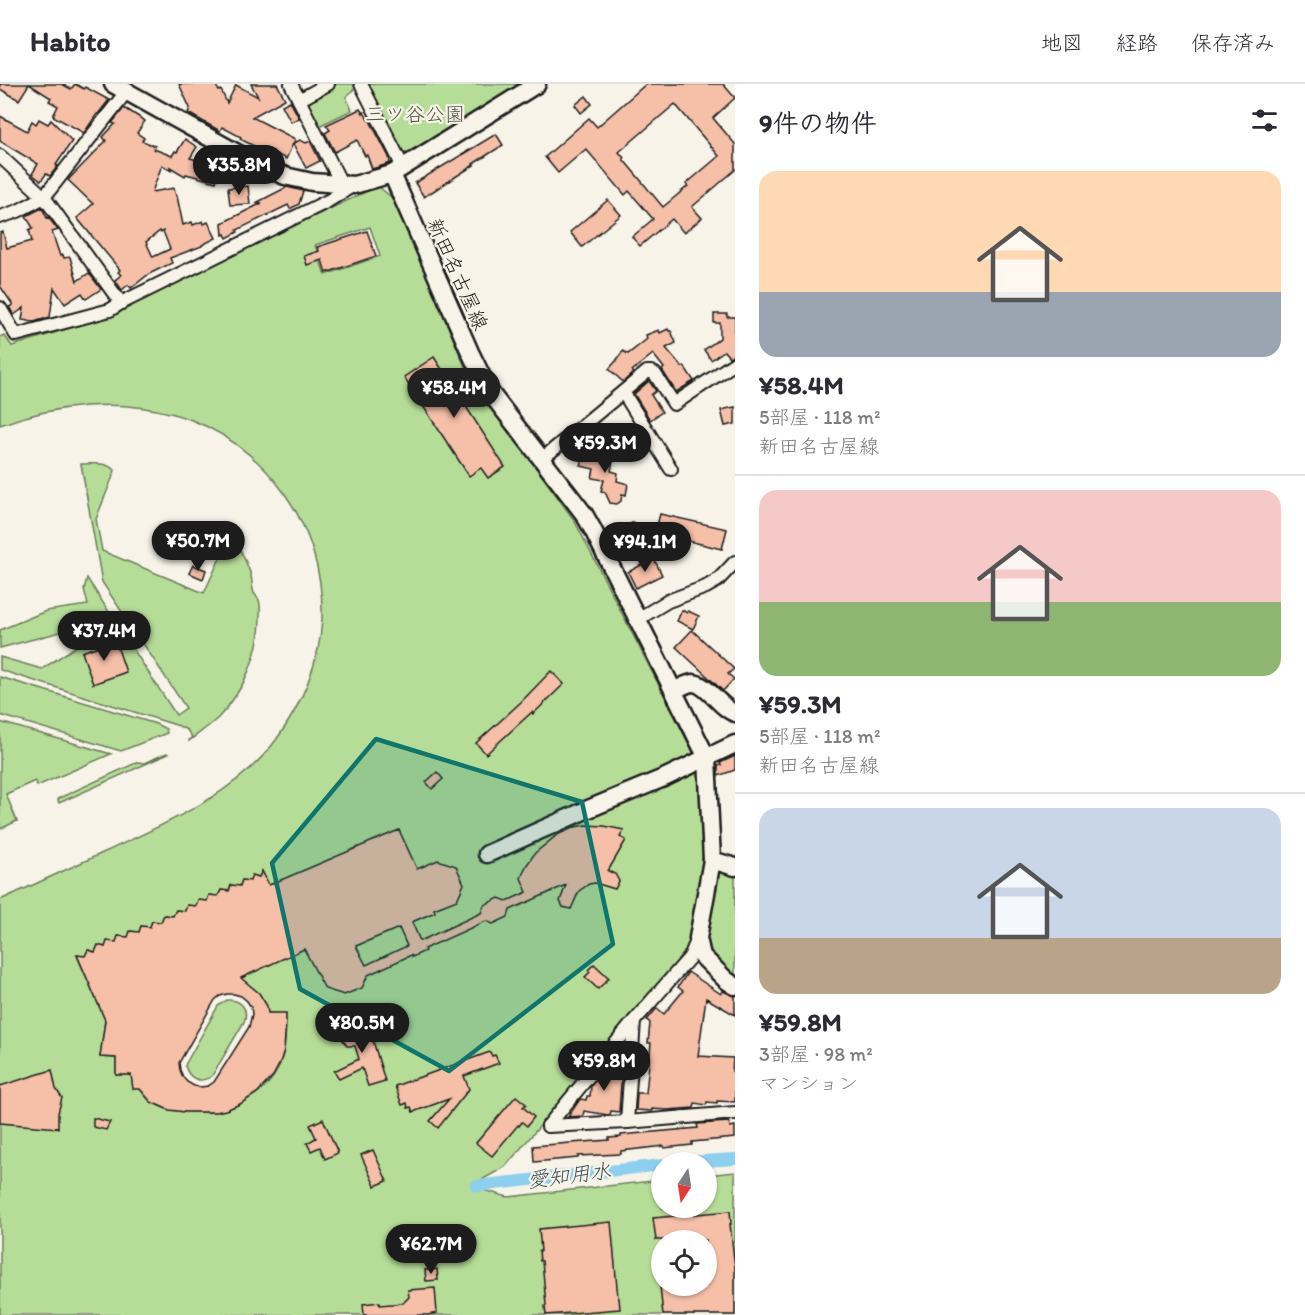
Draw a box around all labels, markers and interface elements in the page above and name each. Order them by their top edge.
text: Habito [30,24,110,58]
text: 地図 [1041,30,1083,55]
text: 経路 [1116,30,1158,55]
text: 保存済み [1191,30,1275,55]
park label: 三ツ谷公園 [365,102,465,126]
icon: filters [1248,104,1281,137]
text: 9件の物件 [759,107,877,139]
pin: ¥35.8M [190,145,288,196]
text: ¥35.8M [207,152,271,176]
icon: home [966,210,1074,318]
street label: 新田名古屋線 [423,214,493,334]
pin: ¥58.4M [405,368,503,419]
text: ¥58.4M [759,369,844,401]
text: ¥58.4M [421,375,487,399]
text: 5部屋 · 118 m² [759,405,880,429]
pin: ¥59.3M [556,423,654,474]
text: ¥59.3M [573,430,637,454]
text: 新田名古屋線 [759,434,879,458]
pin: ¥50.7M [149,521,247,572]
pin: ¥94.1M [596,522,694,573]
text: ¥50.7M [166,528,230,552]
text: ¥94.1M [613,529,677,553]
icon: home [966,529,1074,637]
pin: ¥37.4M [55,611,153,662]
text: ¥37.4M [72,618,136,642]
text: ¥59.3M [759,688,842,720]
text: 5部屋 · 118 m² [759,724,880,748]
text: 新田名古屋線 [759,753,879,777]
icon: home [966,847,1074,955]
pin: ¥80.5M [313,1003,411,1054]
text: ¥59.8M [759,1006,842,1038]
text: ¥80.5M [329,1010,395,1034]
pin: ¥59.8M [555,1041,653,1092]
text: 3部屋 · 98 m² [759,1042,873,1066]
text: ¥59.8M [572,1048,636,1072]
text: マンション [759,1071,858,1095]
north arrow [651,1152,717,1218]
map controls [651,1152,717,1296]
water label: 愛知用水 [526,1157,612,1193]
pin: ¥62.7M [382,1224,480,1275]
button: locate [651,1230,717,1296]
text: ¥62.7M [400,1231,462,1255]

